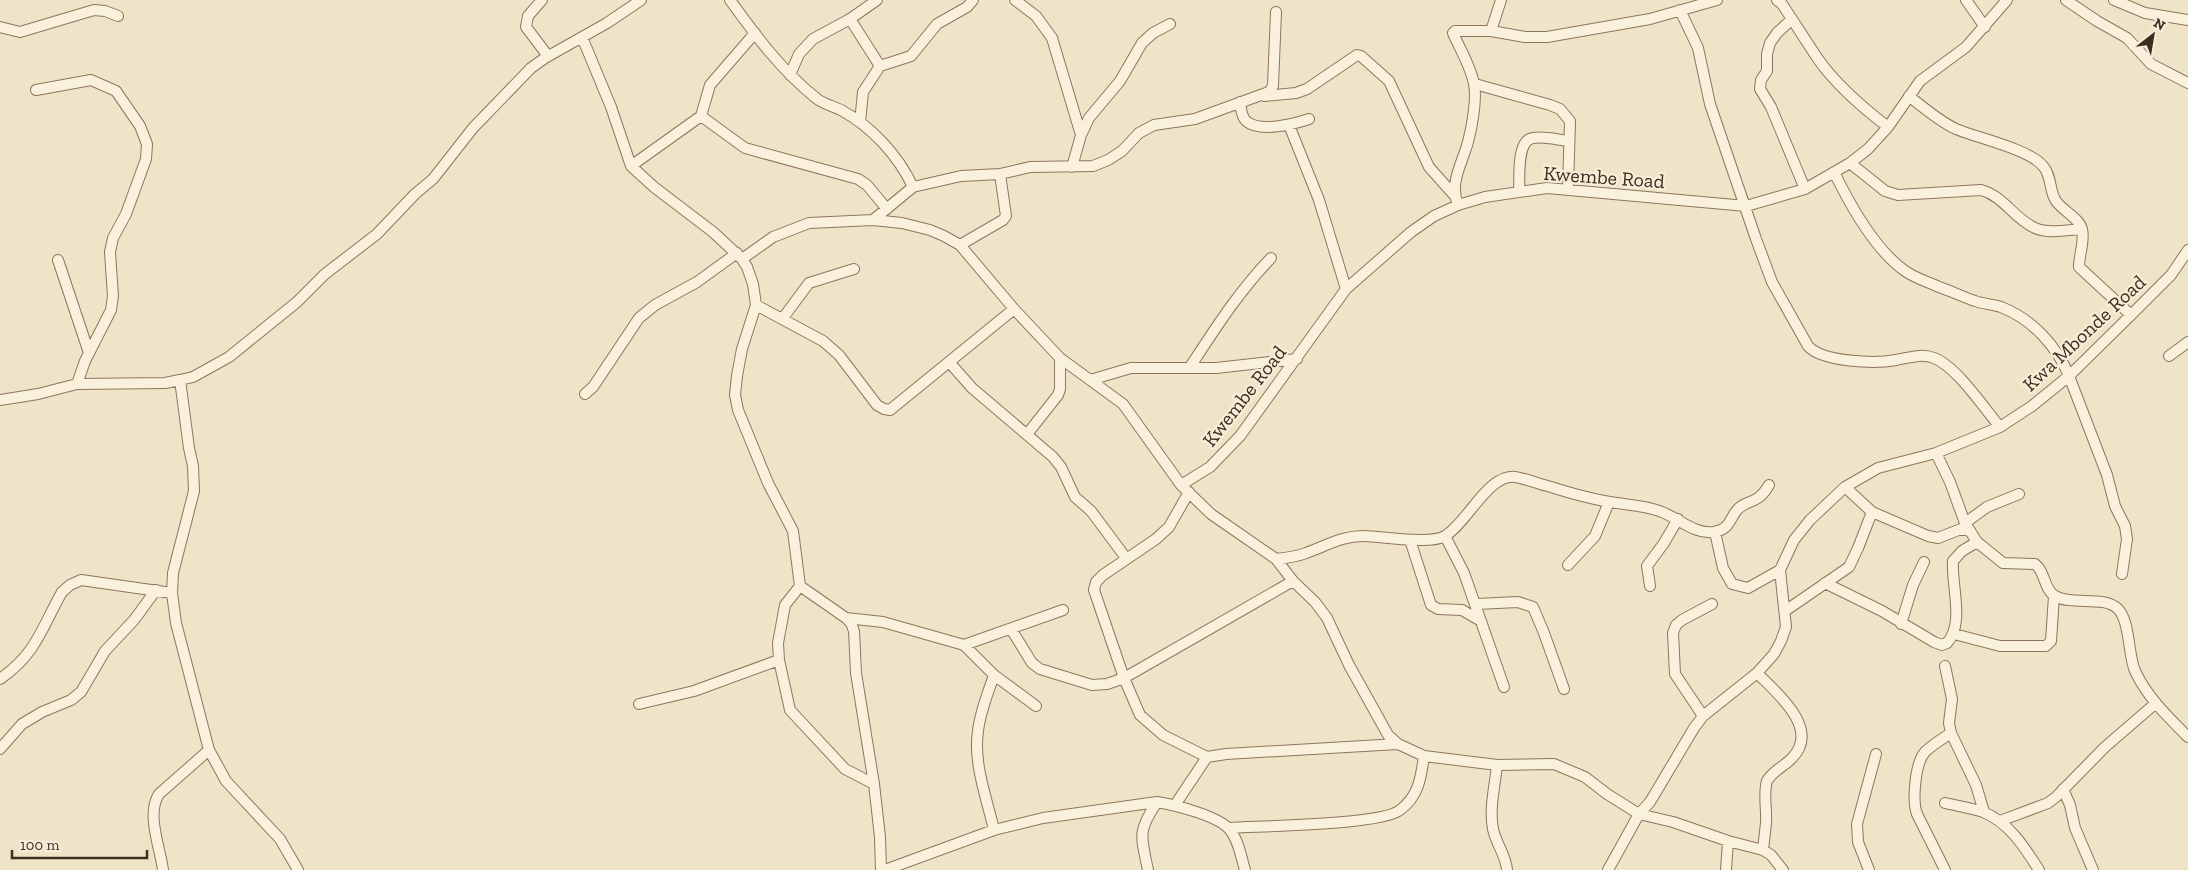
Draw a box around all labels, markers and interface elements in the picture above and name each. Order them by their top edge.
north arrow [2128,10,2178,60]
text: N [2150,14,2169,34]
street label: Kwembe Road [1543,161,1665,193]
street label: Kwa Mbonde Road [2017,270,2151,396]
street label: Kwembe Road [1197,341,1291,451]
scale bar [12,828,148,860]
text: 100 m [20,836,59,854]

